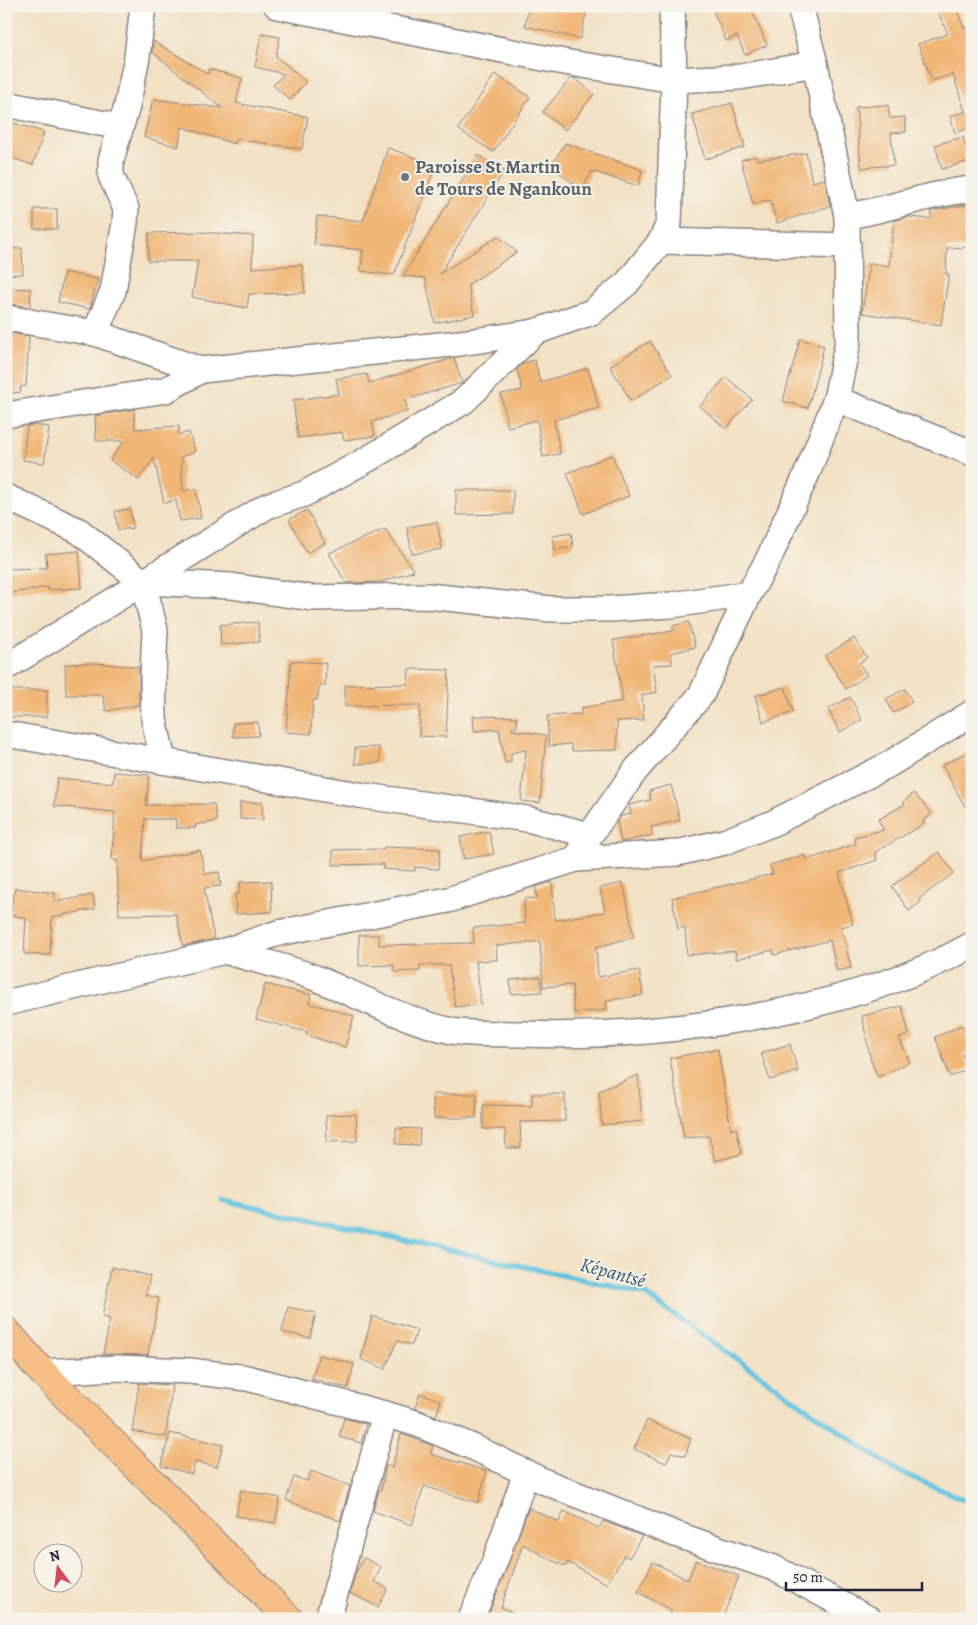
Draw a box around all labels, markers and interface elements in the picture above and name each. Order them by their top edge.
place label: Paroisse St Martin de Tours de Ngankoun [415,154,592,202]
marker: Paroisse St Martin de Tours de Ngankoun [399,171,411,183]
water label: Képantsé [577,1251,649,1294]
north arrow [32,1542,82,1592]
text: N [47,1545,62,1566]
scale bar [786,1560,922,1592]
text: 50 m [793,1567,823,1587]

